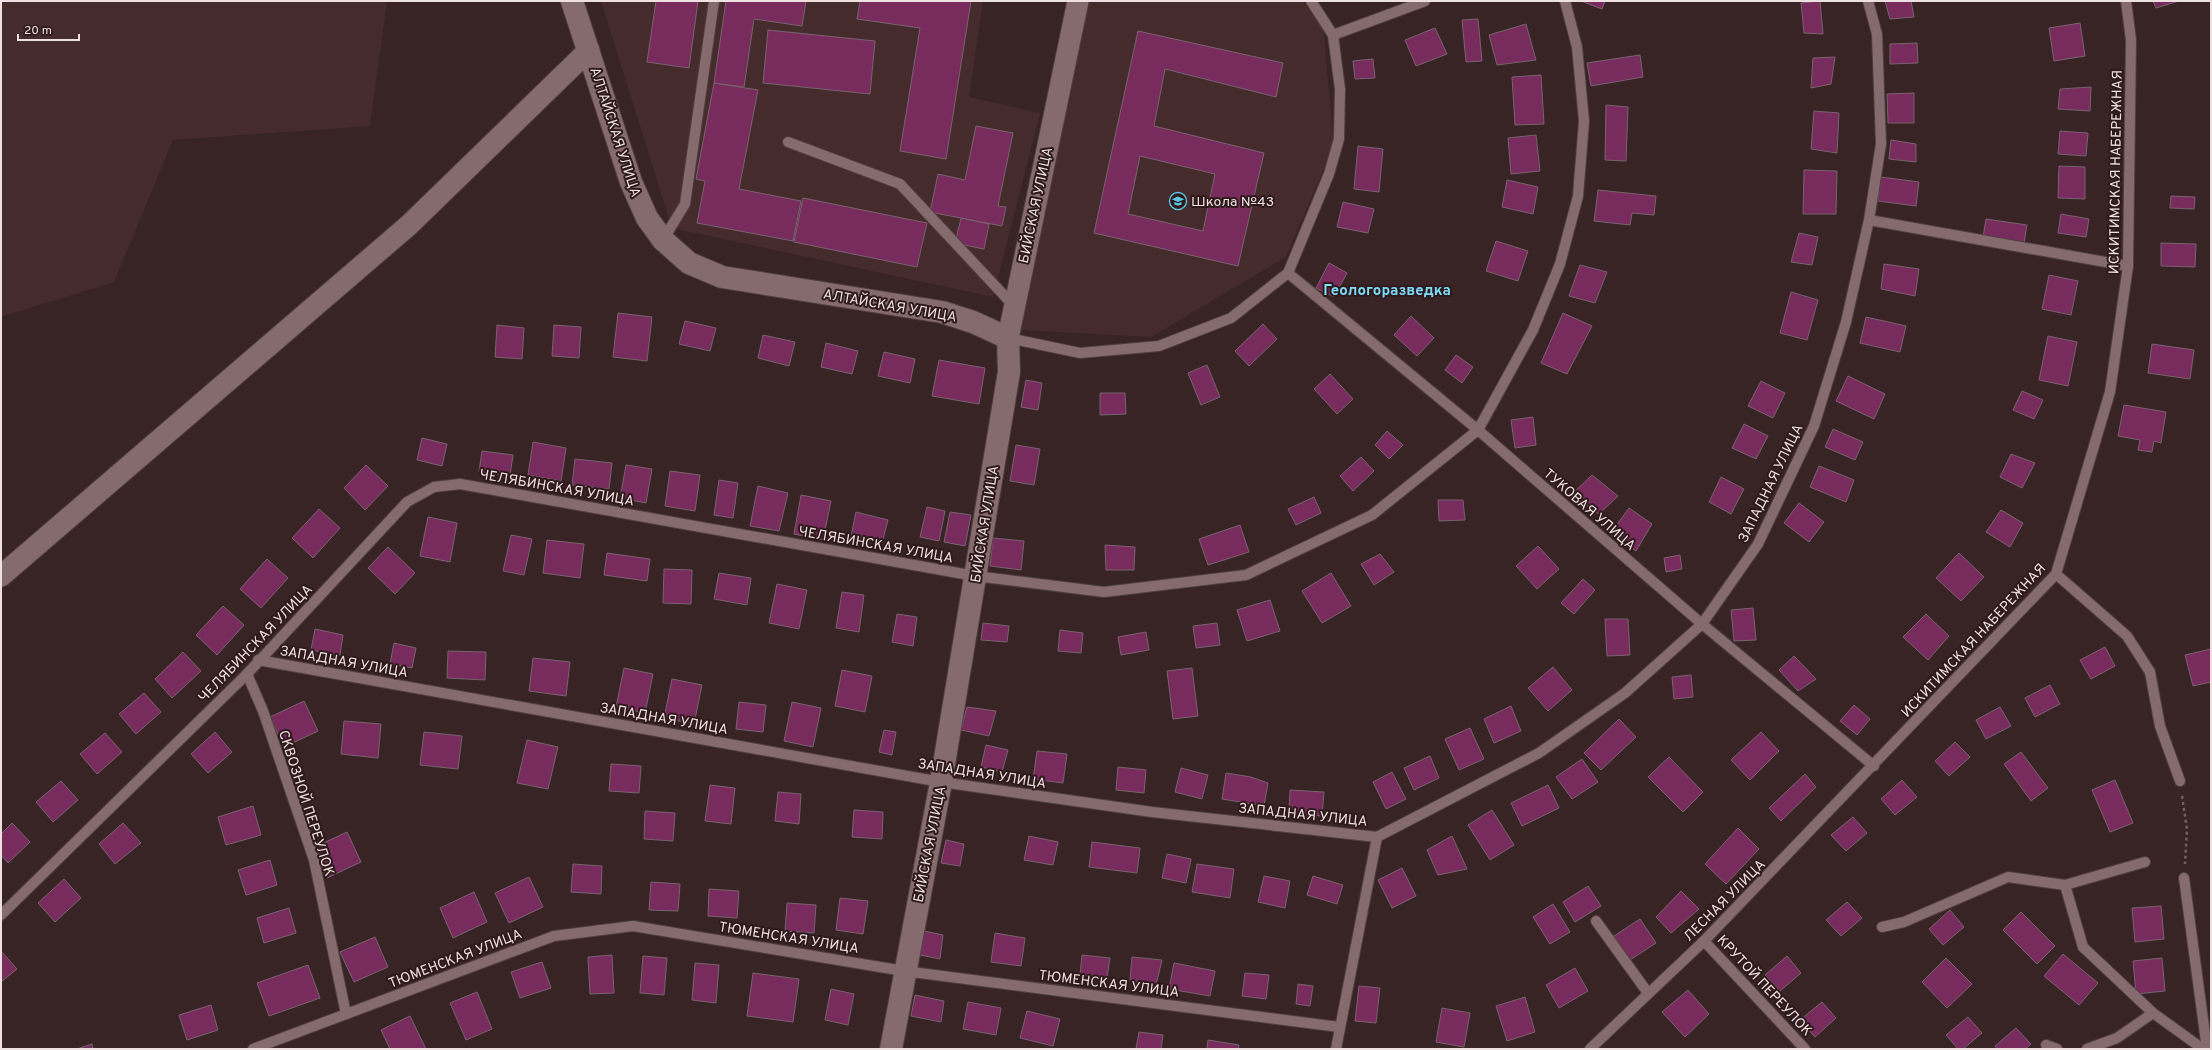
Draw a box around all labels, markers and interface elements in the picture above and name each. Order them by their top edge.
scale bar [18,16,79,42]
text: 20 m [24,23,52,39]
street label: АЛТАЙСКАЯ УЛИЦА [586,65,645,200]
street label: ИСКИТИМСКАЯ НАБЕРЕЖНАЯ [2106,70,2127,274]
street label: БИЙСКАЯ УЛИЦА [1015,145,1057,265]
school or university icon: Школа №43 [1168,191,1188,211]
place label: Школа №43 [1191,194,1274,211]
district label: Геологоразведка [1323,282,1451,301]
street label: АЛТАЙСКАЯ УЛИЦА [822,285,958,327]
street label: ЗАПАДНАЯ УЛИЦА [1735,422,1807,546]
street label: БИЙСКАЯ УЛИЦА [967,464,1003,584]
street label: ЧЕЛЯБИНСКАЯ УЛИЦА [478,466,635,510]
street label: ТУКОВАЯ УЛИЦА [1540,466,1638,555]
street label: ЧЕЛЯБИНСКАЯ УЛИЦА [797,523,954,567]
street label: ИСКИТИМСКАЯ НАБЕРЕЖНАЯ [1898,561,2050,722]
street label: ЧЕЛЯБИНСКАЯ УЛИЦА [195,582,317,706]
street label: ЗАПАДНАЯ УЛИЦА [278,643,409,682]
street label: ЗАПАДНАЯ УЛИЦА [598,700,729,739]
street label: СКВОЗНОЙ ПЕРЕУЛОК [274,728,338,879]
street label: ЗАПАДНАЯ УЛИЦА [916,756,1047,793]
street label: БИЙСКАЯ УЛИЦА [910,784,950,904]
street label: ЗАПАДНАЯ УЛИЦА [1237,800,1368,831]
street label: ЛЕСНАЯ УЛИЦА [1681,857,1770,946]
street label: ТЮМЕНСКАЯ УЛИЦА [718,919,860,958]
street label: ТЮМЕНСКАЯ УЛИЦА [386,926,525,993]
street label: КРУТОЙ ПЕРЕУЛОК [1713,931,1816,1040]
street label: ТЮМЕНСКАЯ УЛИЦА [1038,967,1180,1002]

